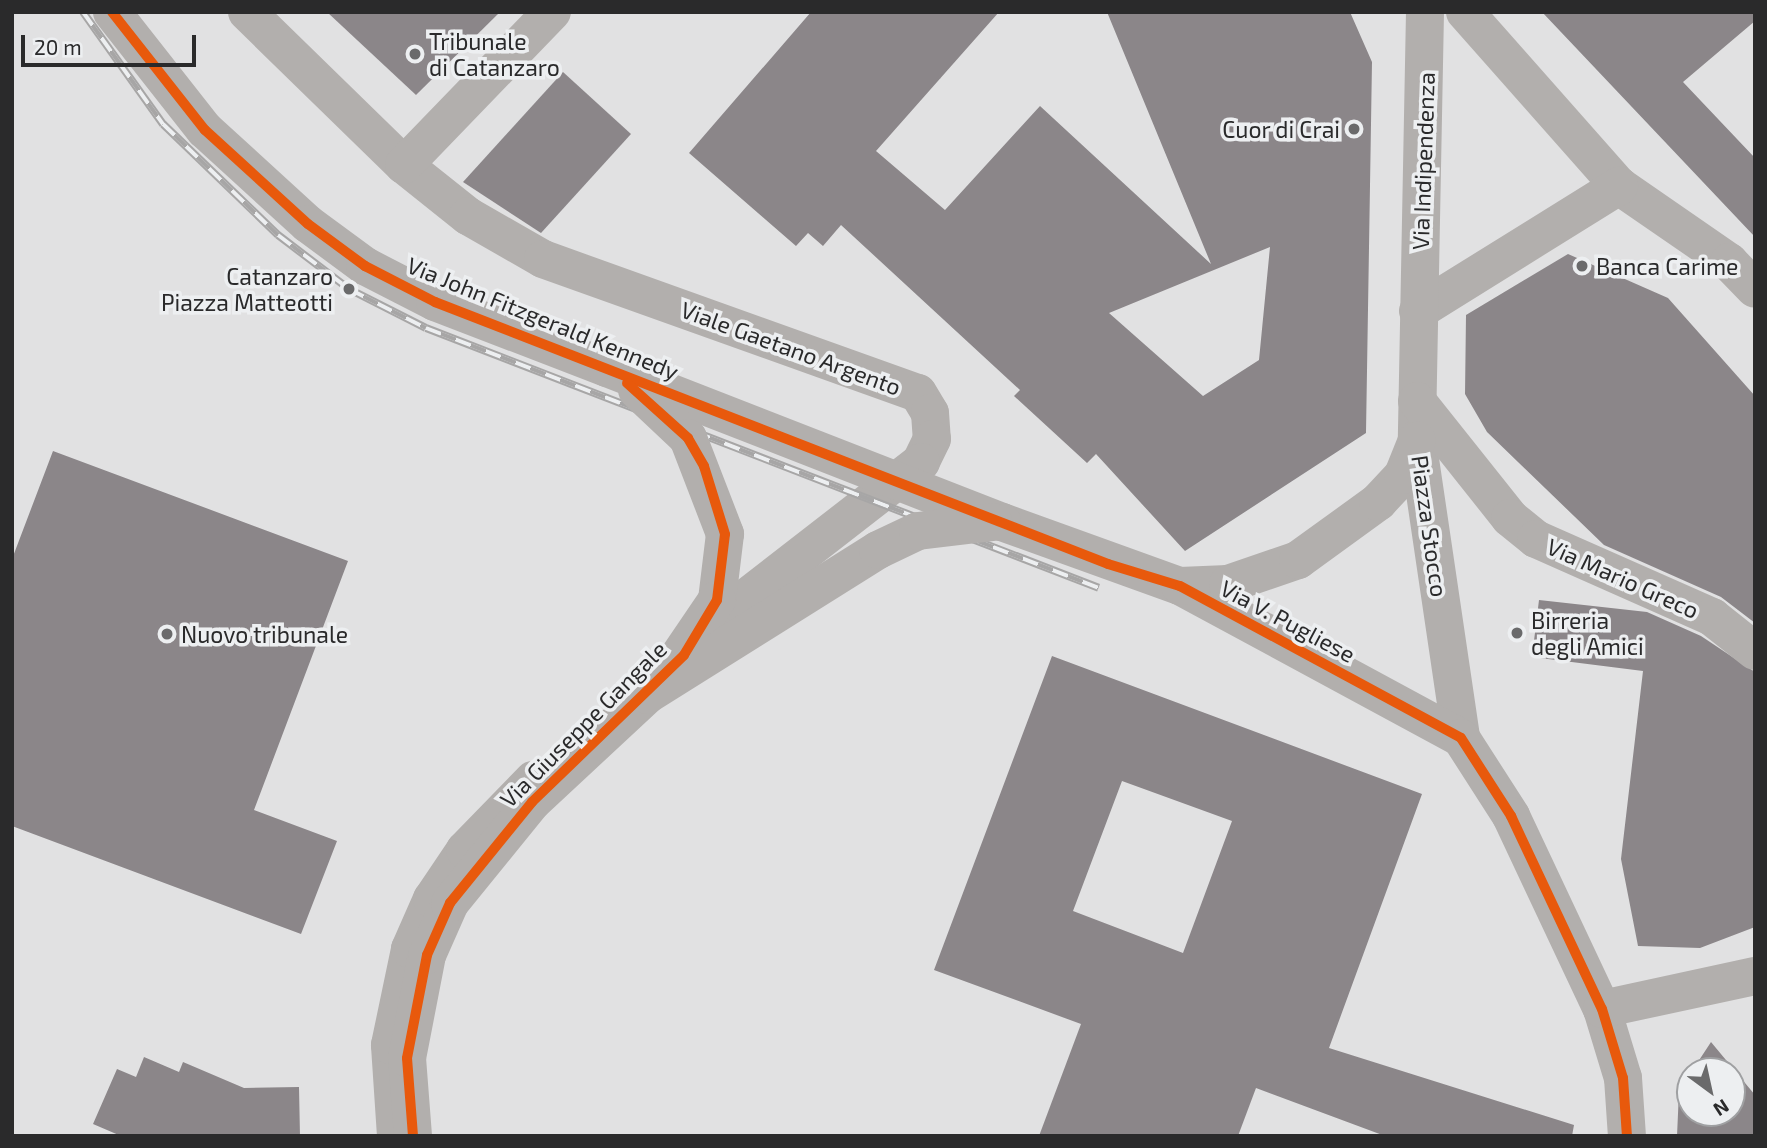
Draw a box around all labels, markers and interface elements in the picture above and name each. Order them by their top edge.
scale bar [24,21,200,65]
place label: Tribunale di Catanzaro [429,27,560,81]
text: 20 m [34,34,82,59]
marker: Tribunale di Catanzaro [407,46,423,62]
street label: Via Indipendenza [1406,72,1440,250]
place label: Cuor di Crai [1222,115,1340,143]
marker: Cuor di Crai [1346,121,1362,137]
street label: Via John Fitzgerald Kennedy [403,251,683,385]
place label: Banca Carime [1596,252,1738,280]
marker: Banca Carime [1574,258,1590,274]
place label: Catanzaro Piazza Matteotti [161,262,333,316]
marker: Catanzaro Piazza Matteotti [339,279,359,299]
street label: Viale Gaetano Argento [677,295,905,401]
street label: Piazza Stocco [1406,453,1454,599]
street label: Via Mario Greco [1543,532,1703,624]
street label: Via V. Pugliese [1216,574,1360,668]
place label: Birreria degli Amici [1531,606,1644,660]
place label: Nuovo tribunale [181,620,349,648]
marker: Birreria degli Amici [1509,625,1525,641]
marker: Nuovo tribunale [159,626,175,642]
street label: Via Giuseppe Gangale [494,635,672,813]
north arrow [1676,1057,1746,1127]
text: N [1710,1095,1734,1122]

